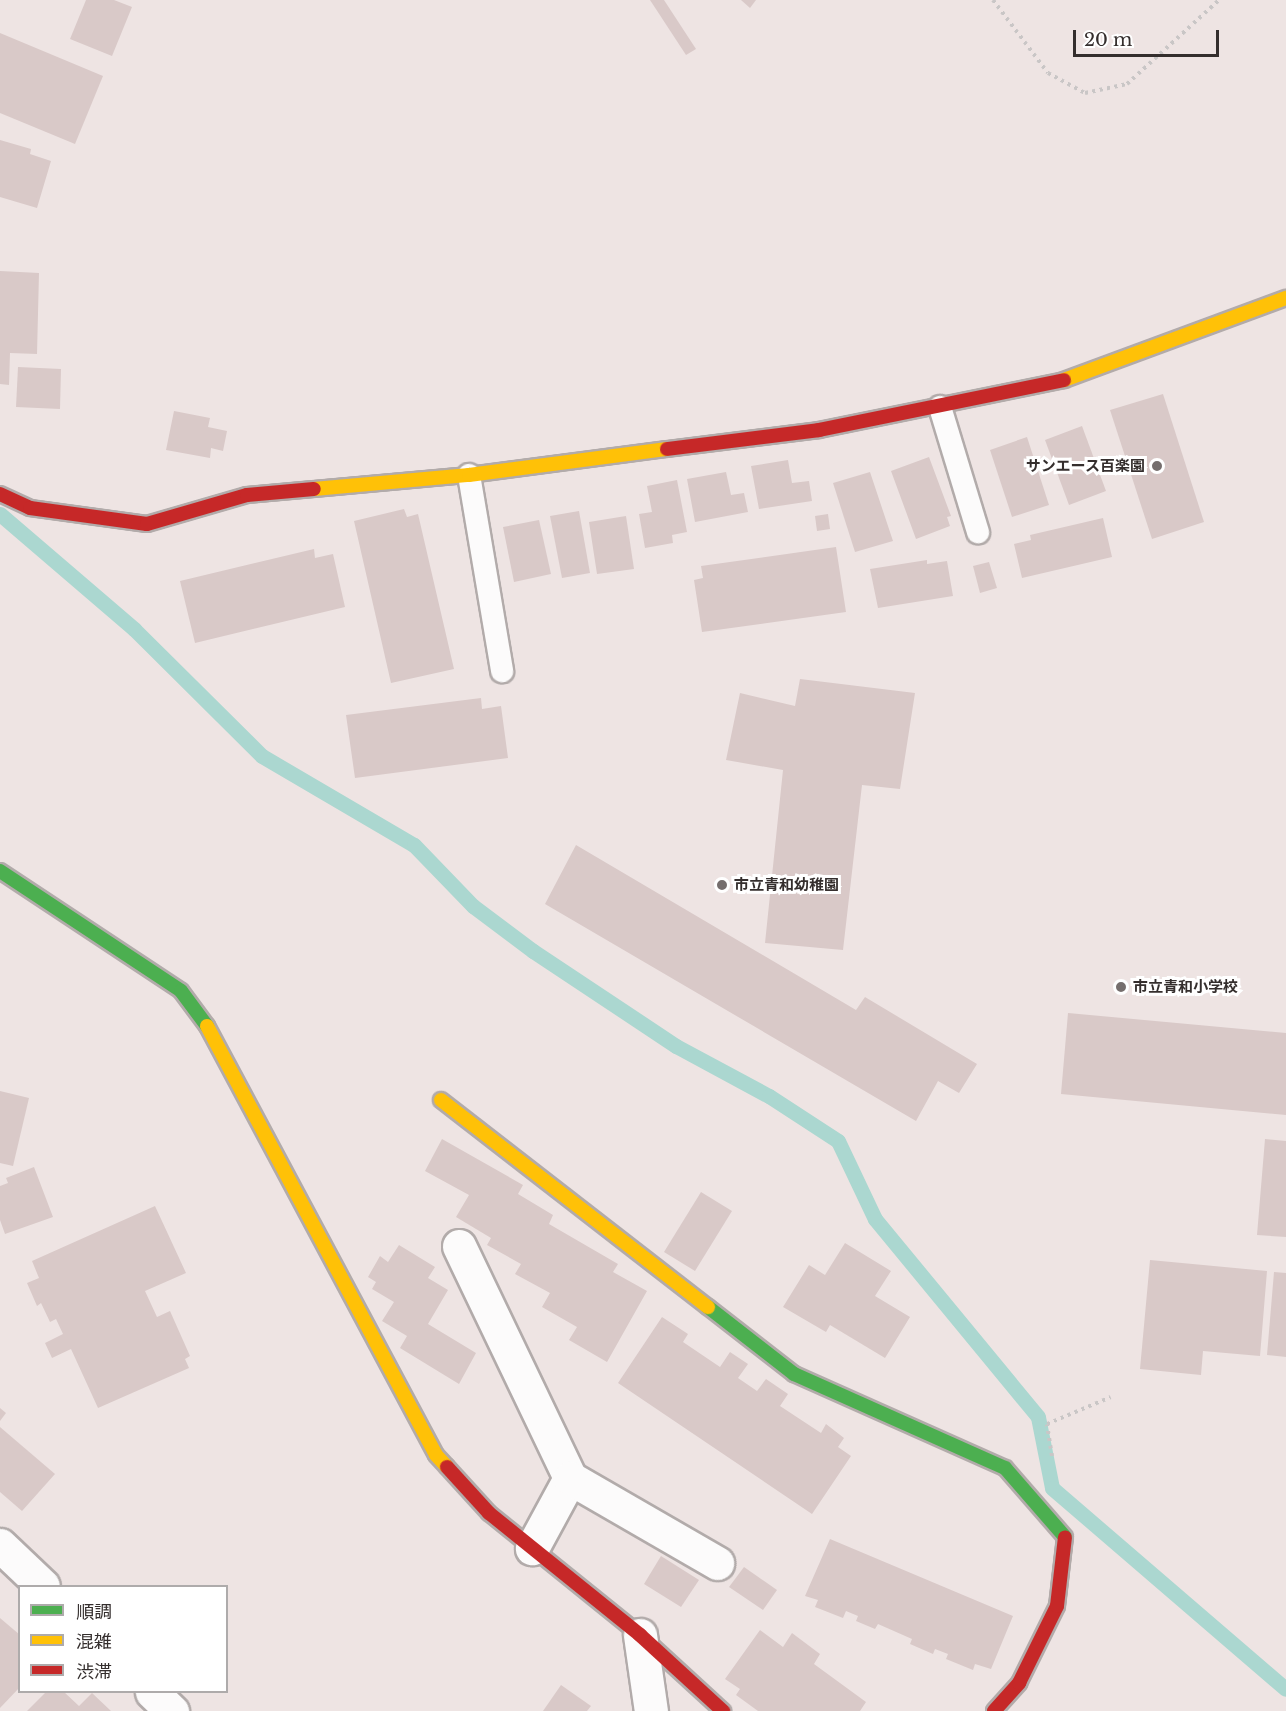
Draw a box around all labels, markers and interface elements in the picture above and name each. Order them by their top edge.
scale bar [1076,18,1222,56]
text: 20 m [1084,29,1132,51]
place label: サンエース百楽園 [1025,457,1145,475]
marker: サンエース百楽園 [1150,459,1164,473]
place label: 市立青和幼稚園 [734,876,839,894]
marker: 市立青和幼稚園 [715,878,729,892]
place label: 市立青和小学校 [1133,978,1238,996]
marker: 市立青和小学校 [1114,980,1128,994]
legend [18,1585,228,1693]
text: 順調 [76,1601,112,1623]
text: 混雑 [76,1631,112,1653]
text: 渋滞 [76,1661,112,1683]

